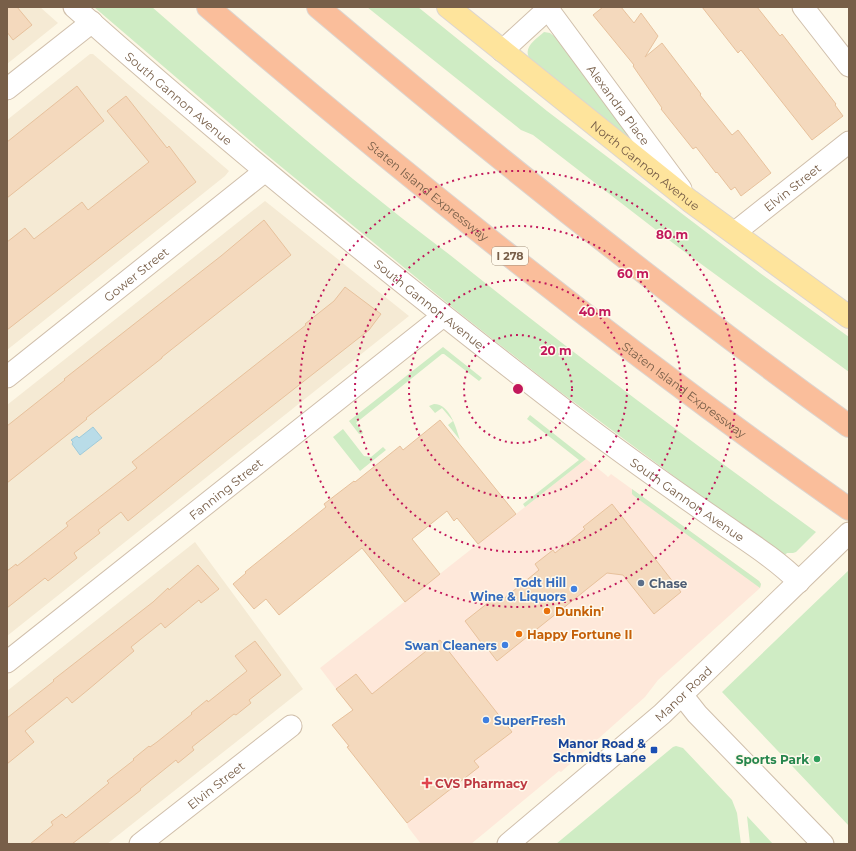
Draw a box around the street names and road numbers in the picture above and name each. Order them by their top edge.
street label: South Gannon Avenue [122,48,236,148]
street label: Alexandra Place [584,62,653,148]
street label: North Gannon Avenue [588,117,703,213]
street label: Staten Island Expressway [365,137,492,244]
street label: Elvin Street [760,160,824,214]
street label: Gower Street [101,244,171,304]
road number: I 278 [492,247,528,265]
street label: South Gannon Avenue [371,256,487,352]
street label: Staten Island Expressway [619,338,750,441]
street label: South Gannon Avenue [628,454,748,544]
street label: Fanning Street [186,455,265,522]
street label: Manor Road [652,663,715,724]
street label: Elvin Street [184,758,247,812]

